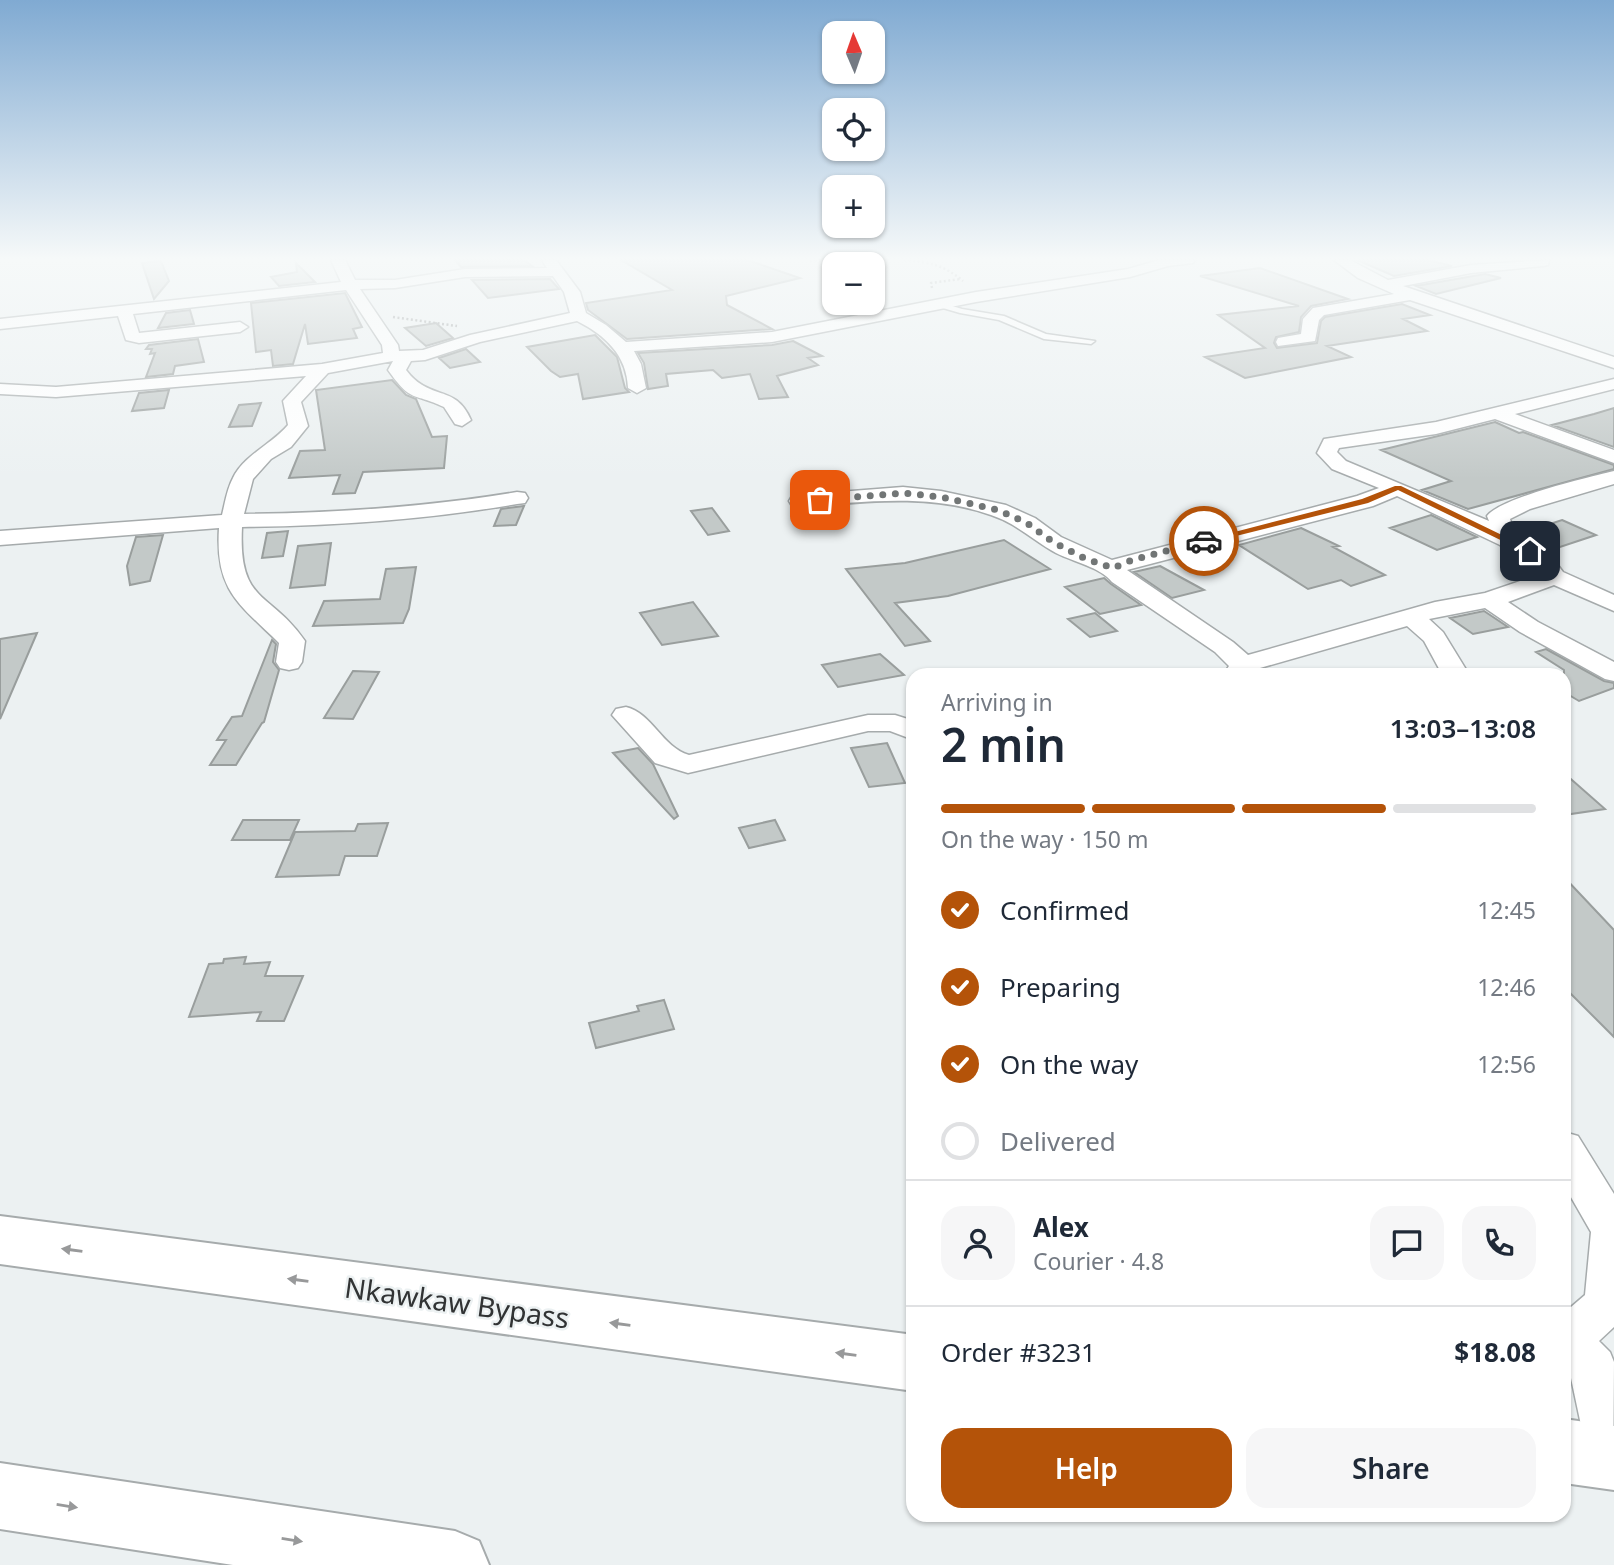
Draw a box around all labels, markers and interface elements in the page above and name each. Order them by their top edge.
north arrow [822,21,886,84]
map controls [822,21,885,315]
button: locate [822,98,885,161]
button: + [822,175,885,238]
button: − [822,252,885,315]
pin [790,470,850,530]
icon: bag [801,481,839,519]
courier [1169,506,1239,576]
pin [1500,521,1560,581]
icon: car [1185,522,1223,560]
icon: home [1511,532,1549,570]
text: Arriving in [941,686,1053,718]
text: 13:03–13:08 [1390,710,1536,746]
text: 2 min [941,713,1066,775]
text: On the way · 150 m [941,823,1148,855]
icon: check [941,891,979,929]
text: Confirmed [1000,892,1130,928]
text: 12:45 [1477,894,1536,926]
icon: check [941,968,979,1006]
text: Preparing [1000,969,1121,1005]
text: 12:46 [1477,971,1536,1003]
icon: check [941,1045,979,1083]
text: On the way [1000,1046,1138,1082]
text: 12:56 [1477,1048,1536,1080]
text: Delivered [1000,1123,1116,1159]
button: person [941,1206,1015,1280]
button: chat [1370,1206,1444,1280]
button: phone [1462,1206,1536,1280]
text: Alex [1033,1209,1089,1245]
one-way arrow [61,1244,83,1255]
text: Courier · 4.8 [1033,1245,1164,1277]
street label: Nkawkaw Bypass [342,1267,572,1337]
one-way arrow [287,1275,309,1286]
one-way arrow [609,1318,631,1329]
text: Order #3231 [941,1334,1096,1370]
text: $18.08 [1454,1334,1536,1370]
one-way arrow [835,1349,857,1360]
button: Help [941,1428,1232,1508]
button: Share [1246,1428,1536,1508]
one-way arrow [57,1501,79,1512]
one-way arrow [281,1535,303,1546]

